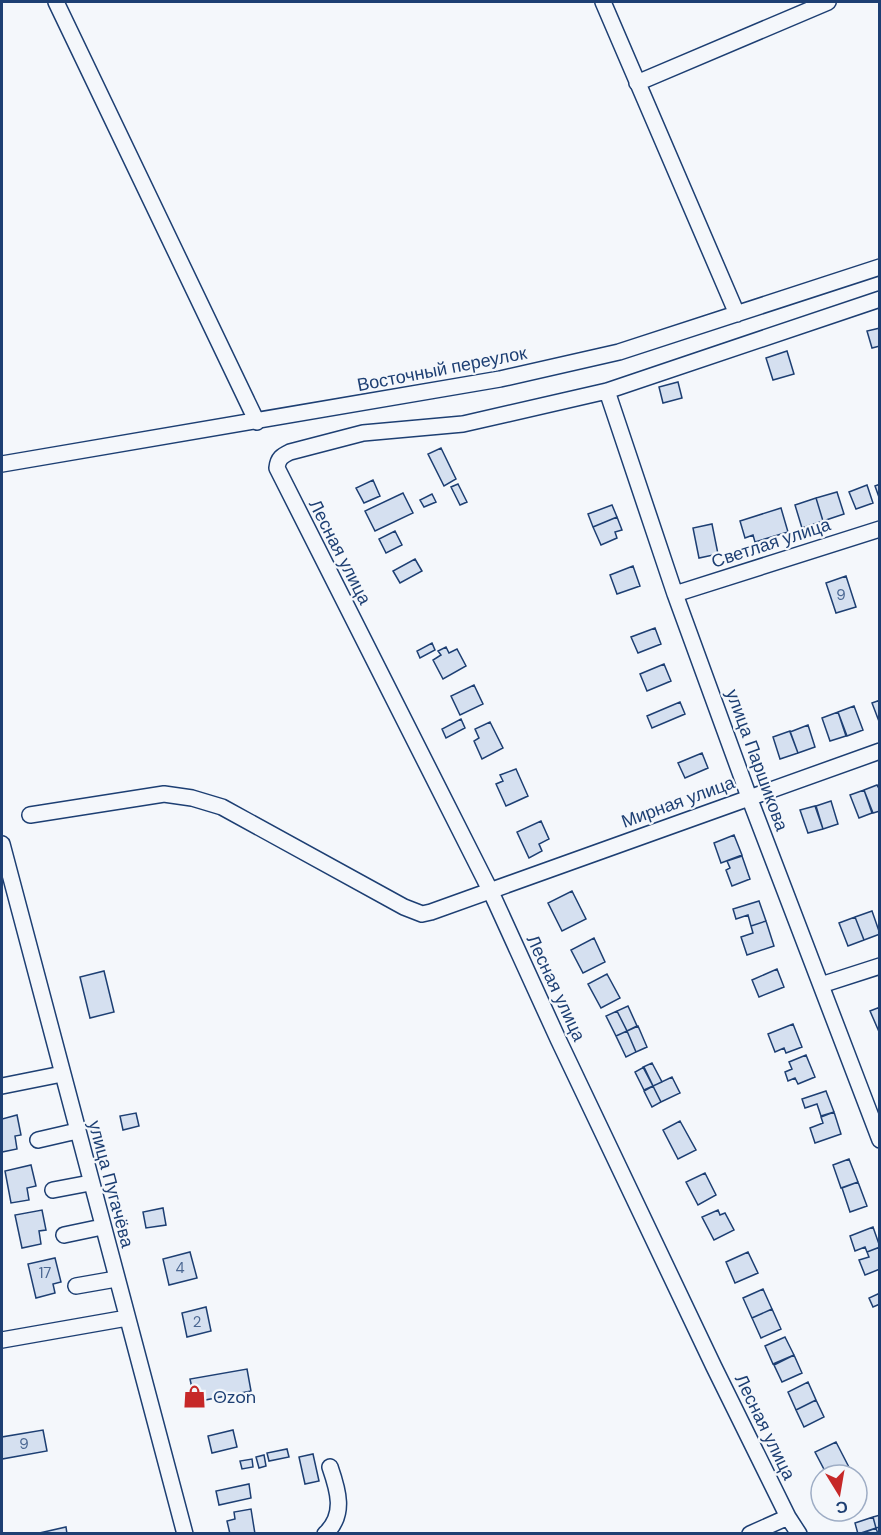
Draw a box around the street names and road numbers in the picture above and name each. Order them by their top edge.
street label: Восточный переулок [355,341,529,397]
street label: Лесная улица [303,495,377,609]
street label: Светлая улица [708,512,835,574]
street label: улица Паршикова [720,686,794,835]
street label: Мирная улица [618,770,739,834]
street label: Лесная улица [521,931,592,1046]
street label: улица Пугачёва [82,1118,140,1251]
street label: Лесная улица [729,1370,801,1485]

